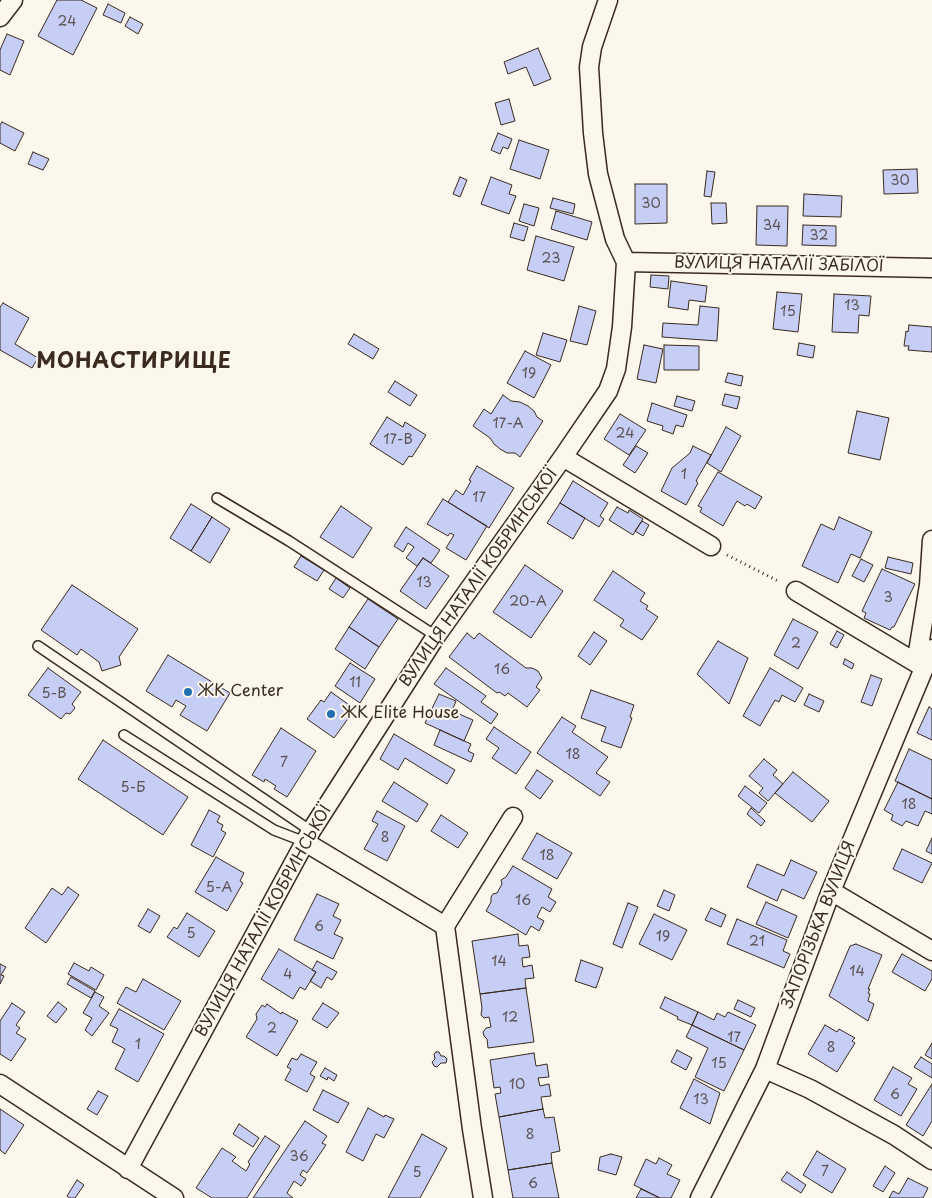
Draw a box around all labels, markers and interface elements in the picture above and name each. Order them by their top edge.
house number: 24 [58,14,76,30]
house number: 30 [890,173,910,189]
house number: 30 [641,196,661,212]
house number: 34 [763,218,781,234]
house number: 32 [810,228,828,244]
house number: 23 [542,251,560,267]
street label: ВУЛИЦЯ НАТАЛІЇ ЗАБІЛОЇ [674,254,884,276]
house number: 13 [844,298,860,314]
house number: 15 [780,304,796,320]
district label: МОНАСТИРИЩЕ [37,349,231,375]
house number: 19 [522,366,536,382]
house number: 17-А [492,416,524,432]
house number: 24 [616,426,634,442]
house number: 17-В [383,432,413,448]
street label: ВУЛИЦЯ НАТАЛІЇ КОБРИНСЬКОЇ [396,465,562,691]
house number: 1 [681,467,687,483]
house number: 17 [472,490,486,506]
house number: 13 [416,575,432,591]
house number: 3 [883,590,893,606]
house number: 20-А [509,594,547,610]
house number: 2 [791,636,801,652]
house number: 16 [494,662,510,678]
house number: 11 [349,675,361,691]
place label: ЖК Center [198,682,283,702]
house number: 5-В [41,686,67,702]
marker: ЖК Center [182,686,194,698]
place label: ЖК Elite House [341,704,459,724]
marker: ЖК Elite House [325,708,337,720]
house number: 18 [565,747,581,763]
house number: 7 [280,755,288,771]
house number: 5-Б [121,780,145,796]
house number: 18 [901,797,917,813]
street label: ВУЛИЦЯ НАТАЛІЇ КОБРИНСЬКОЇ [192,802,336,1040]
house number: 8 [381,830,389,846]
street label: ЗАПОРІЗЬКА ВУЛИЦЯ [778,839,860,1011]
house number: 18 [539,848,555,864]
house number: 5-А [206,880,232,896]
house number: 16 [515,893,531,909]
house number: 6 [314,919,324,935]
house number: 5 [186,926,196,942]
house number: 19 [656,929,670,945]
house number: 21 [749,934,765,950]
house number: 14 [491,954,507,970]
house number: 14 [849,964,865,980]
house number: 4 [283,967,293,983]
house number: 12 [502,1010,518,1026]
house number: 2 [267,1021,277,1037]
house number: 17 [727,1030,741,1046]
house number: 1 [135,1037,141,1053]
house number: 8 [827,1040,835,1056]
house number: 15 [711,1056,727,1072]
house number: 10 [509,1077,525,1093]
house number: 6 [890,1087,900,1103]
house number: 13 [693,1092,709,1108]
house number: 8 [526,1127,534,1143]
house number: 36 [289,1149,309,1165]
house number: 7 [821,1164,829,1180]
house number: 5 [412,1165,422,1181]
house number: 6 [528,1176,538,1192]

